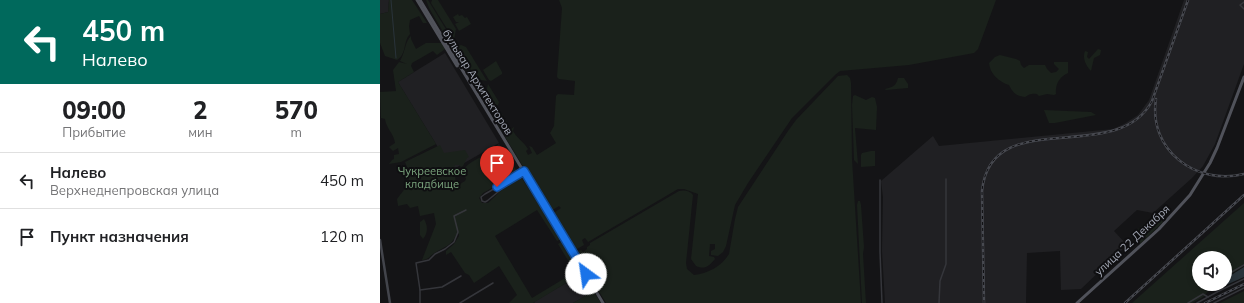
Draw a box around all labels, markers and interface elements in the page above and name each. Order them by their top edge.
text: 450 m [82,13,165,48]
icon: left [16,16,68,68]
street label: бульвар Архитекторов [440,27,516,137]
text: Налево [82,48,148,71]
text: 09:00 [62,95,126,125]
text: 2 [193,95,208,125]
text: 570 [275,95,318,125]
text: Прибытие [62,124,126,140]
text: мин [188,124,212,140]
text: m [291,124,302,140]
pin [480,146,514,187]
icon: arrive [486,152,508,174]
text: Налево [50,163,106,182]
park label: Чукреевское кладбище [398,164,466,191]
icon: left [16,170,38,192]
text: 450 m [320,171,364,190]
text: Верхнеднепровская улица [50,182,219,198]
street label: улица 22 Декабря [1091,202,1173,278]
icon: arrive [16,226,38,248]
text: Пункт назначения [50,227,189,246]
text: 120 m [320,227,364,246]
map controls [1192,251,1232,291]
button: sound [1192,251,1232,291]
position arrow [565,253,607,295]

